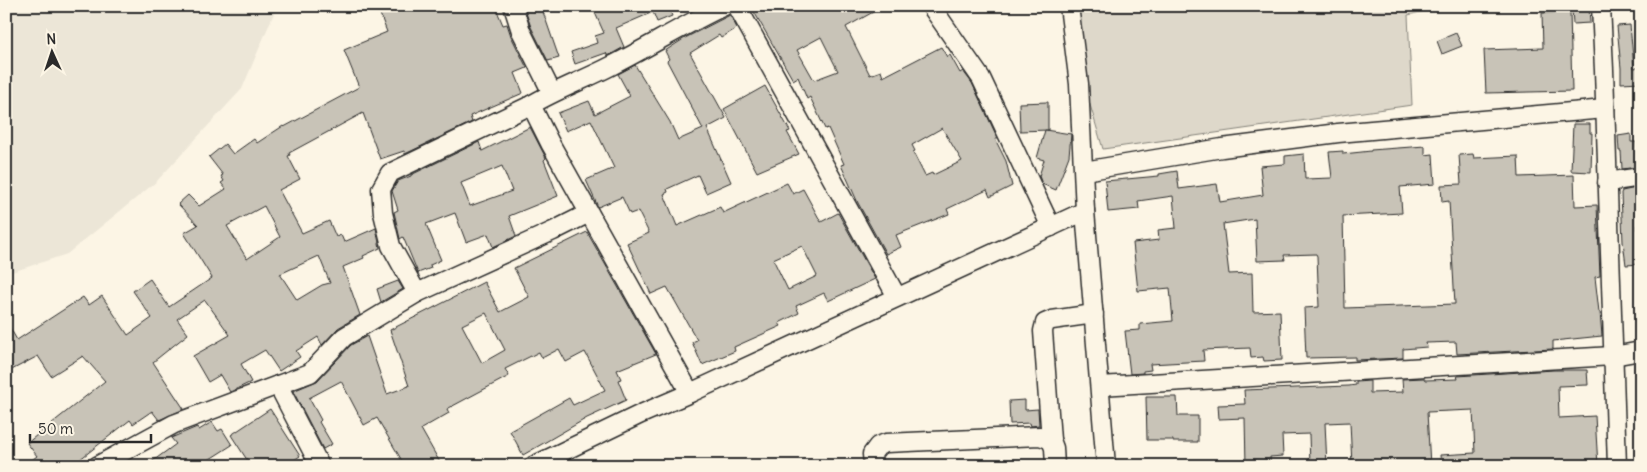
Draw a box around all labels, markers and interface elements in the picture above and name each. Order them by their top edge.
north arrow [28,28,78,78]
text: N [46,30,57,48]
scale bar [30,412,151,444]
text: 50 m [38,419,73,438]

